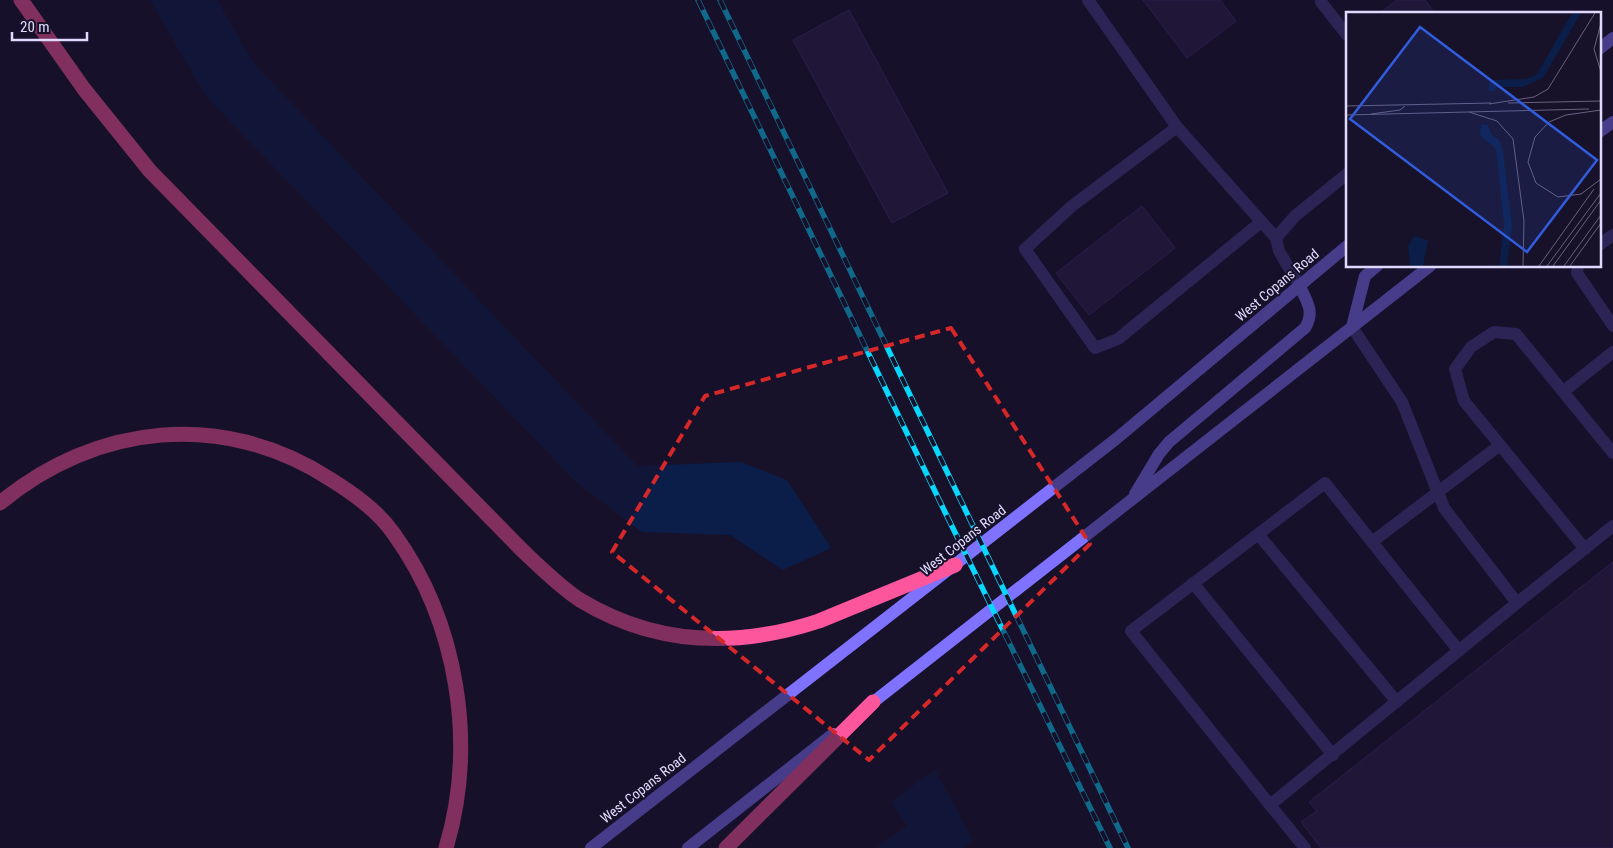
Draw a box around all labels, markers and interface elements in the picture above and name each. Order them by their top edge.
scale bar [12,10,88,42]
inset map [1346,12,1600,268]
text: 20 m [20,18,50,36]
street label: West Copans Road [1232,246,1322,324]
street label: West Copans Road [917,502,1009,578]
street label: West Copans Road [597,750,689,826]

